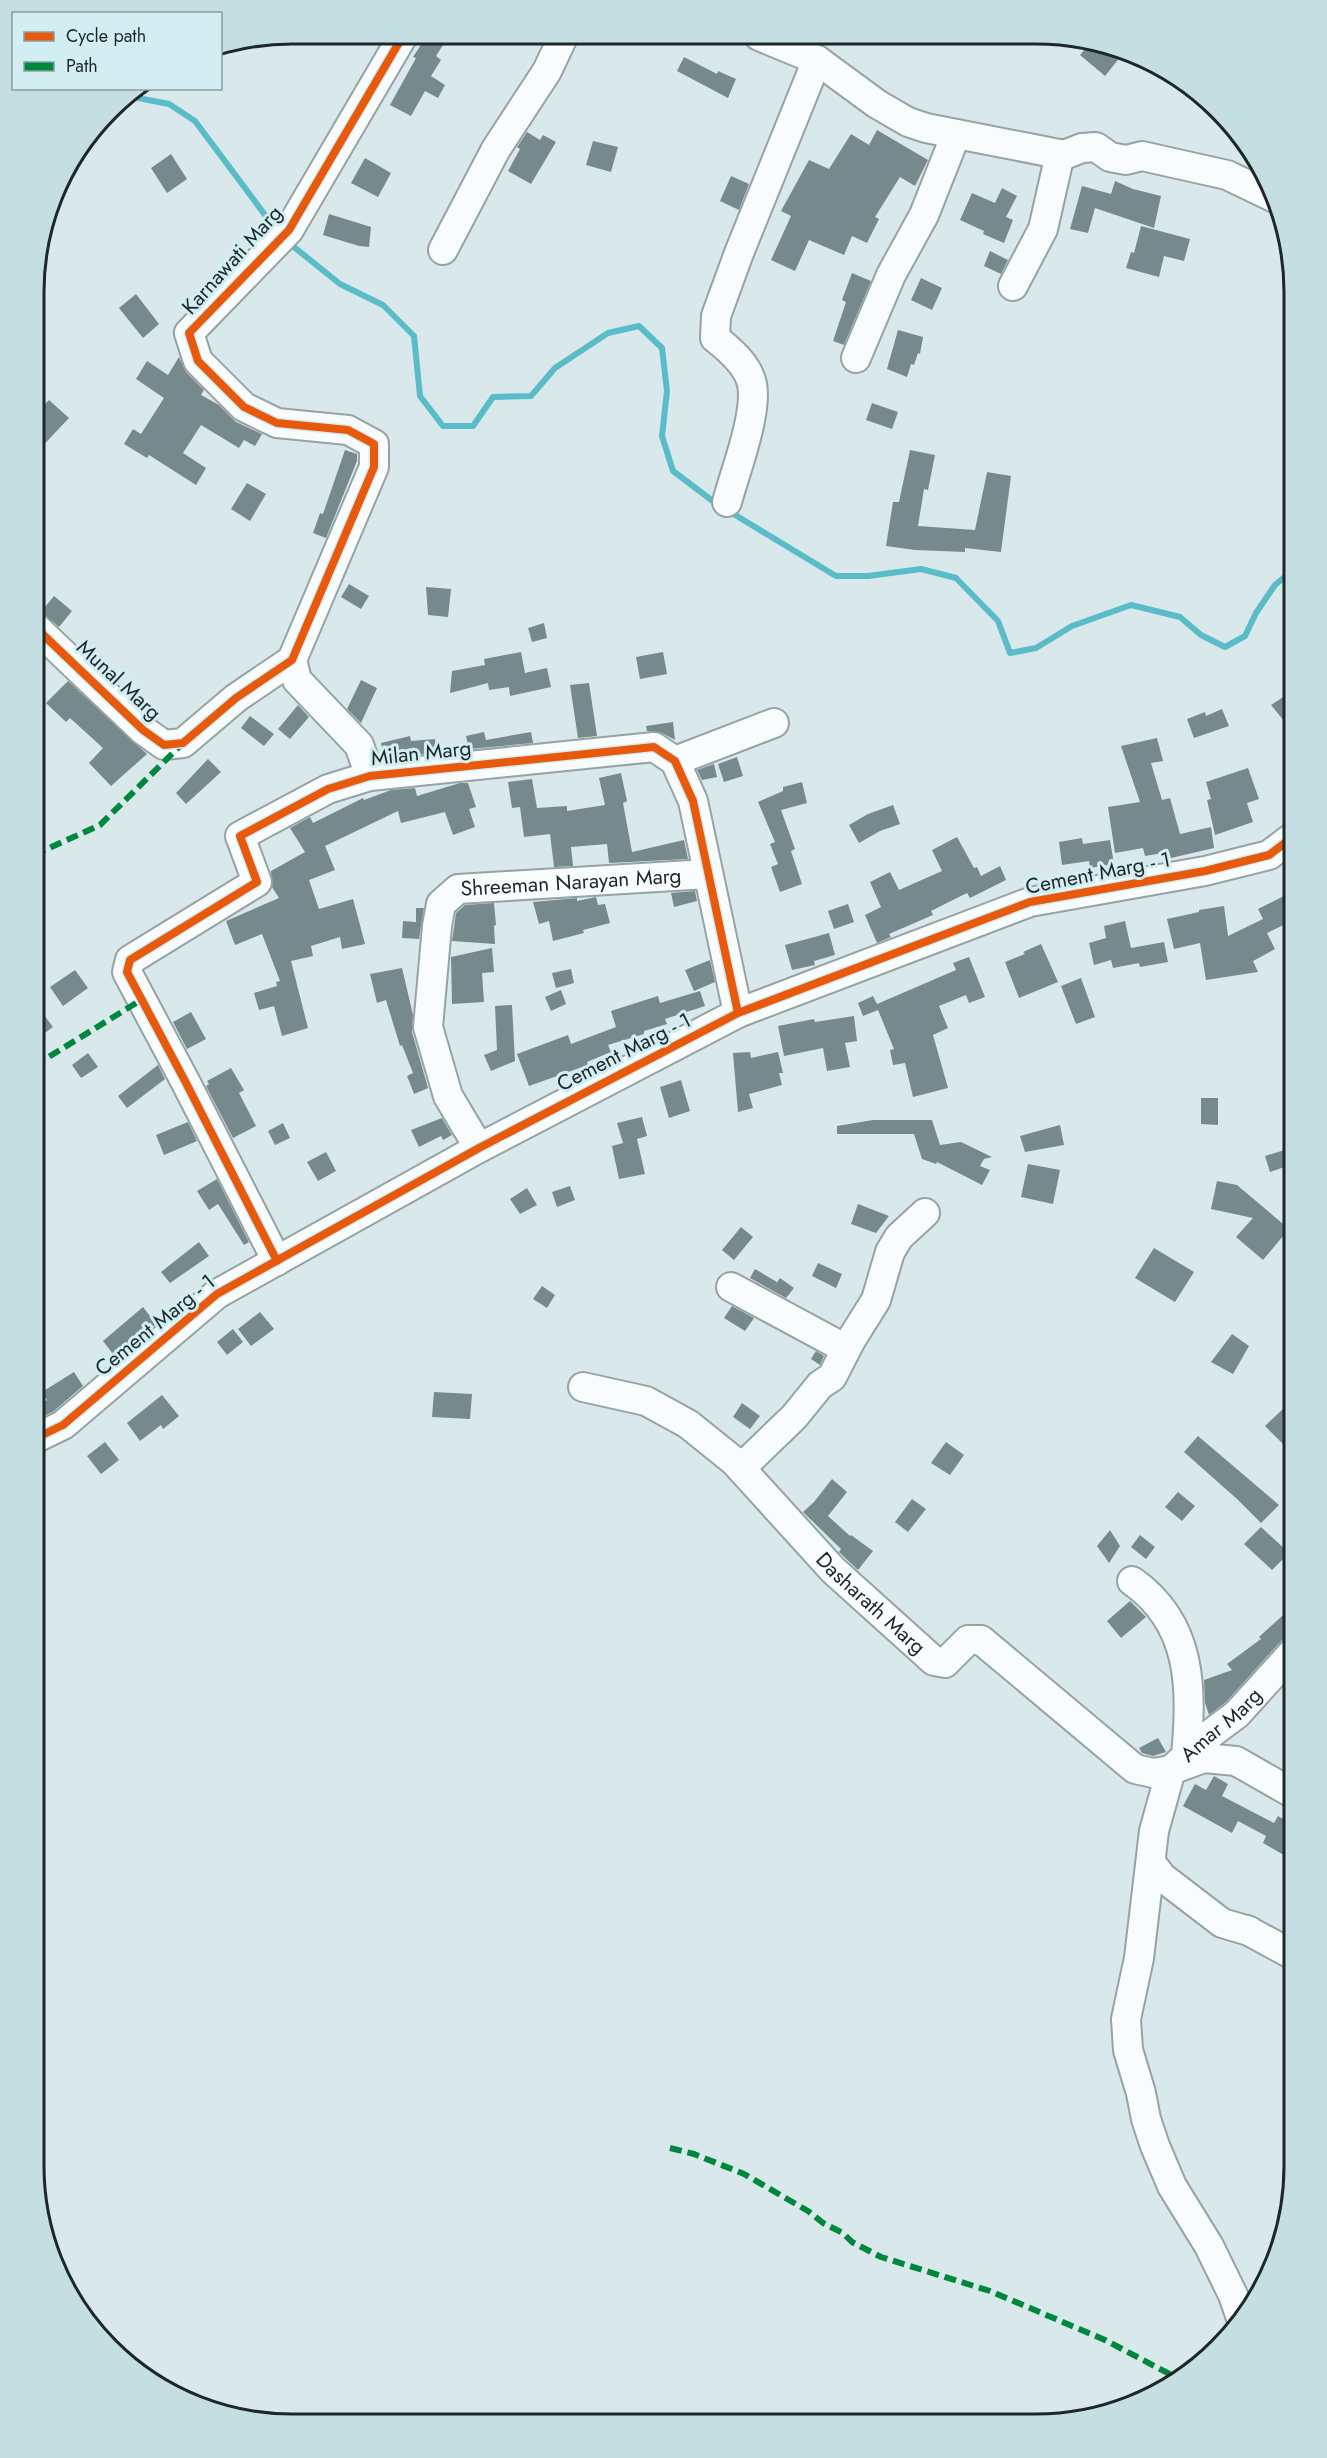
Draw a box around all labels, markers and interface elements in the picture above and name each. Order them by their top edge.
legend [12,12,222,90]
text: Cycle path [66,23,146,49]
text: Path [66,53,98,79]
street label: Karnawati Marg [175,199,289,321]
street label: Munal Marg [70,633,168,727]
street label: Milan Marg [369,733,473,773]
street label: Cement Marg - 1 [1023,844,1173,902]
street label: Shreeman Narayan Marg [460,861,682,904]
street label: Cement Marg - 1 [552,1005,696,1099]
street label: Cement Marg - 1 [88,1267,222,1383]
street label: Dasharath Marg [809,1545,932,1662]
street label: Amar Marg [1174,1681,1269,1769]

